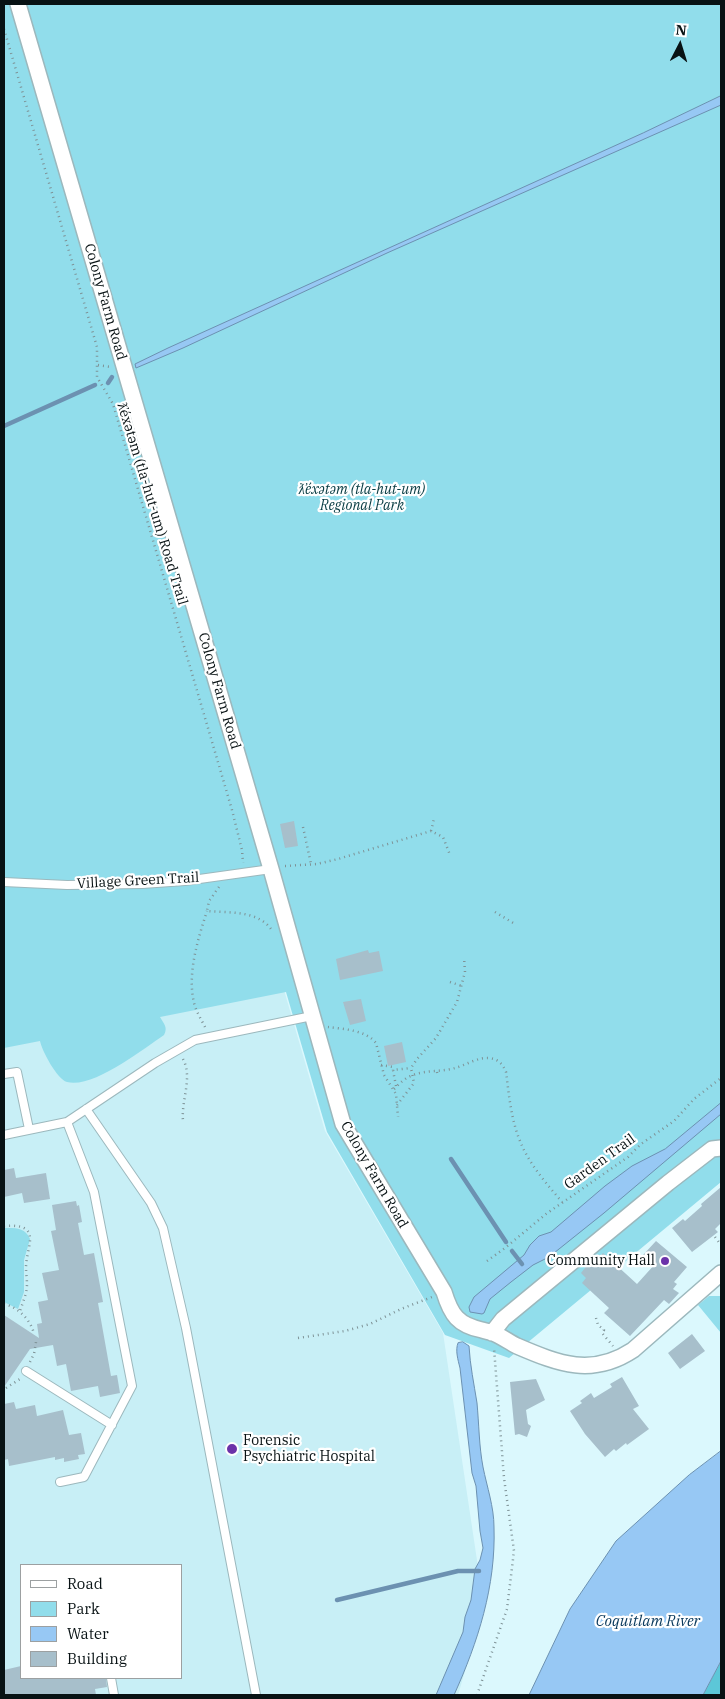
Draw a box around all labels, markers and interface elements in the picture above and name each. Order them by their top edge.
north arrow [655,20,705,70]
text: N [675,21,688,40]
street label: Colony Farm Road [80,242,130,362]
street label: ƛ̓éxətəm (tla-hut-um) Road Trail [113,401,191,607]
park label: ƛ̓éxətəm (tla-hut-um) Regional Park [299,482,425,514]
street label: Colony Farm Road [194,631,244,751]
street label: Village Green Trail [76,869,200,893]
street label: Colony Farm Road [337,1119,411,1231]
street label: Garden Trail [561,1131,639,1193]
place label: Community Hall [547,1253,655,1269]
marker: Community Hall [659,1255,671,1267]
place label: Forensic Psychiatric Hospital [243,1433,375,1465]
marker: Forensic Psychiatric Hospital [225,1442,239,1456]
legend [20,1564,182,1679]
text: Road [67,1574,103,1593]
text: Park [67,1599,100,1618]
water label: Coquitlam River [596,1613,700,1631]
text: Water [67,1624,109,1643]
text: Building [67,1649,127,1668]

